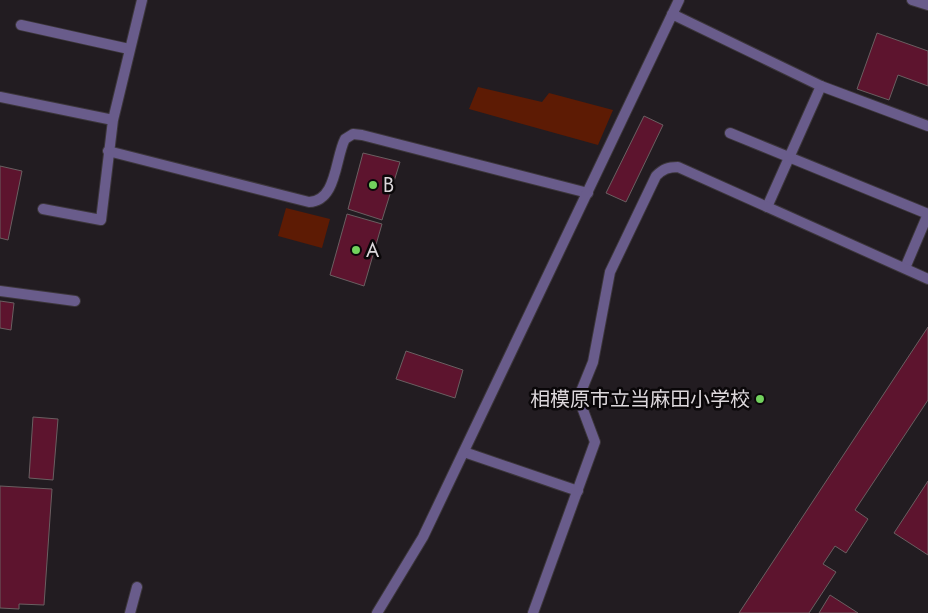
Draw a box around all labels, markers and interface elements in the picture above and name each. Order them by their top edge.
place label: B [383,171,394,200]
marker: B [367,179,379,191]
place label: A [366,236,380,265]
marker: A [350,244,362,256]
place label: 相模原市立当麻田小学校 [530,385,750,414]
marker: 相模原市立当麻田小学校 [754,393,766,405]

